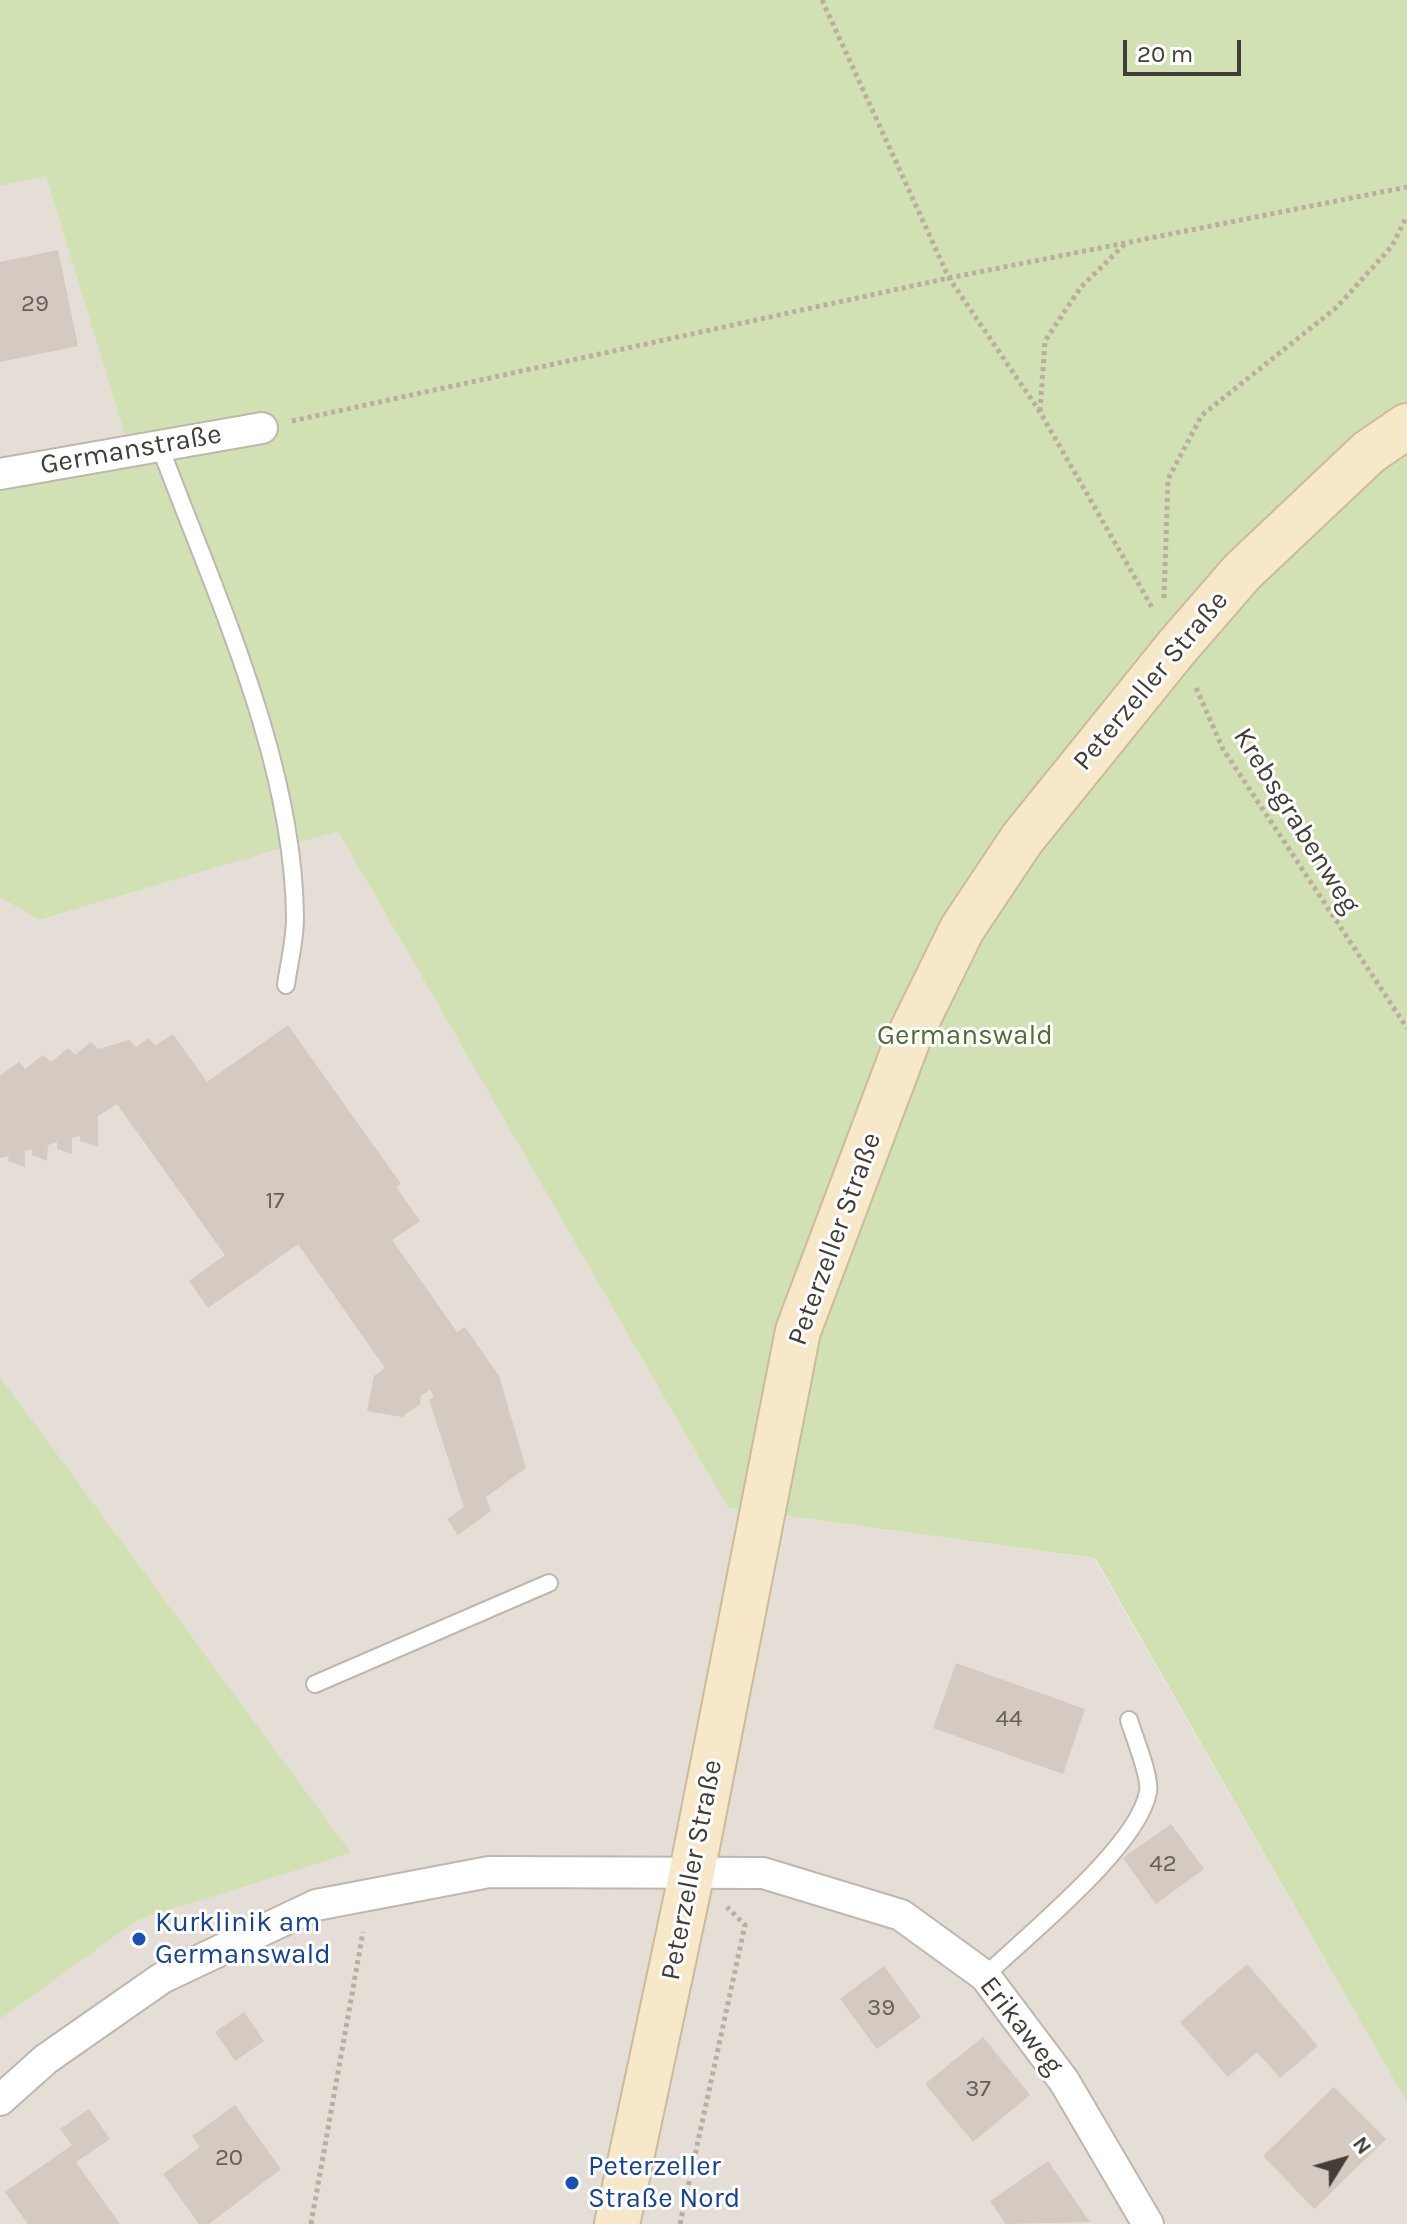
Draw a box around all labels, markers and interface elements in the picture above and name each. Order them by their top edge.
scale bar [1127,24,1245,74]
text: 20 m [1137,40,1193,68]
house number: 29 [21,290,49,318]
street label: Germanstraße [38,418,224,482]
street label: Peterzeller Straße [1066,584,1236,778]
street label: Krebsgrabenweg [1225,722,1367,920]
park label: Germanswald [877,1019,1053,1053]
street label: Peterzeller Straße [781,1128,889,1350]
house number: 17 [265,1187,285,1215]
house number: 44 [996,1705,1022,1733]
street label: Peterzeller Straße [654,1757,730,1983]
house number: 42 [1149,1850,1177,1878]
place label: Kurklinik am Germanswald [155,1906,331,1972]
marker: Kurklinik am Germanswald [130,1930,148,1948]
street label: Erikaweg [972,1970,1070,2082]
house number: 39 [867,1994,895,2022]
house number: 37 [965,2075,991,2103]
north arrow [1303,2120,1383,2200]
text: N [1347,2131,1377,2160]
house number: 20 [215,2144,243,2172]
place label: Peterzeller Straße Nord [588,2150,740,2216]
marker: Peterzeller Straße Nord [563,2174,581,2192]

